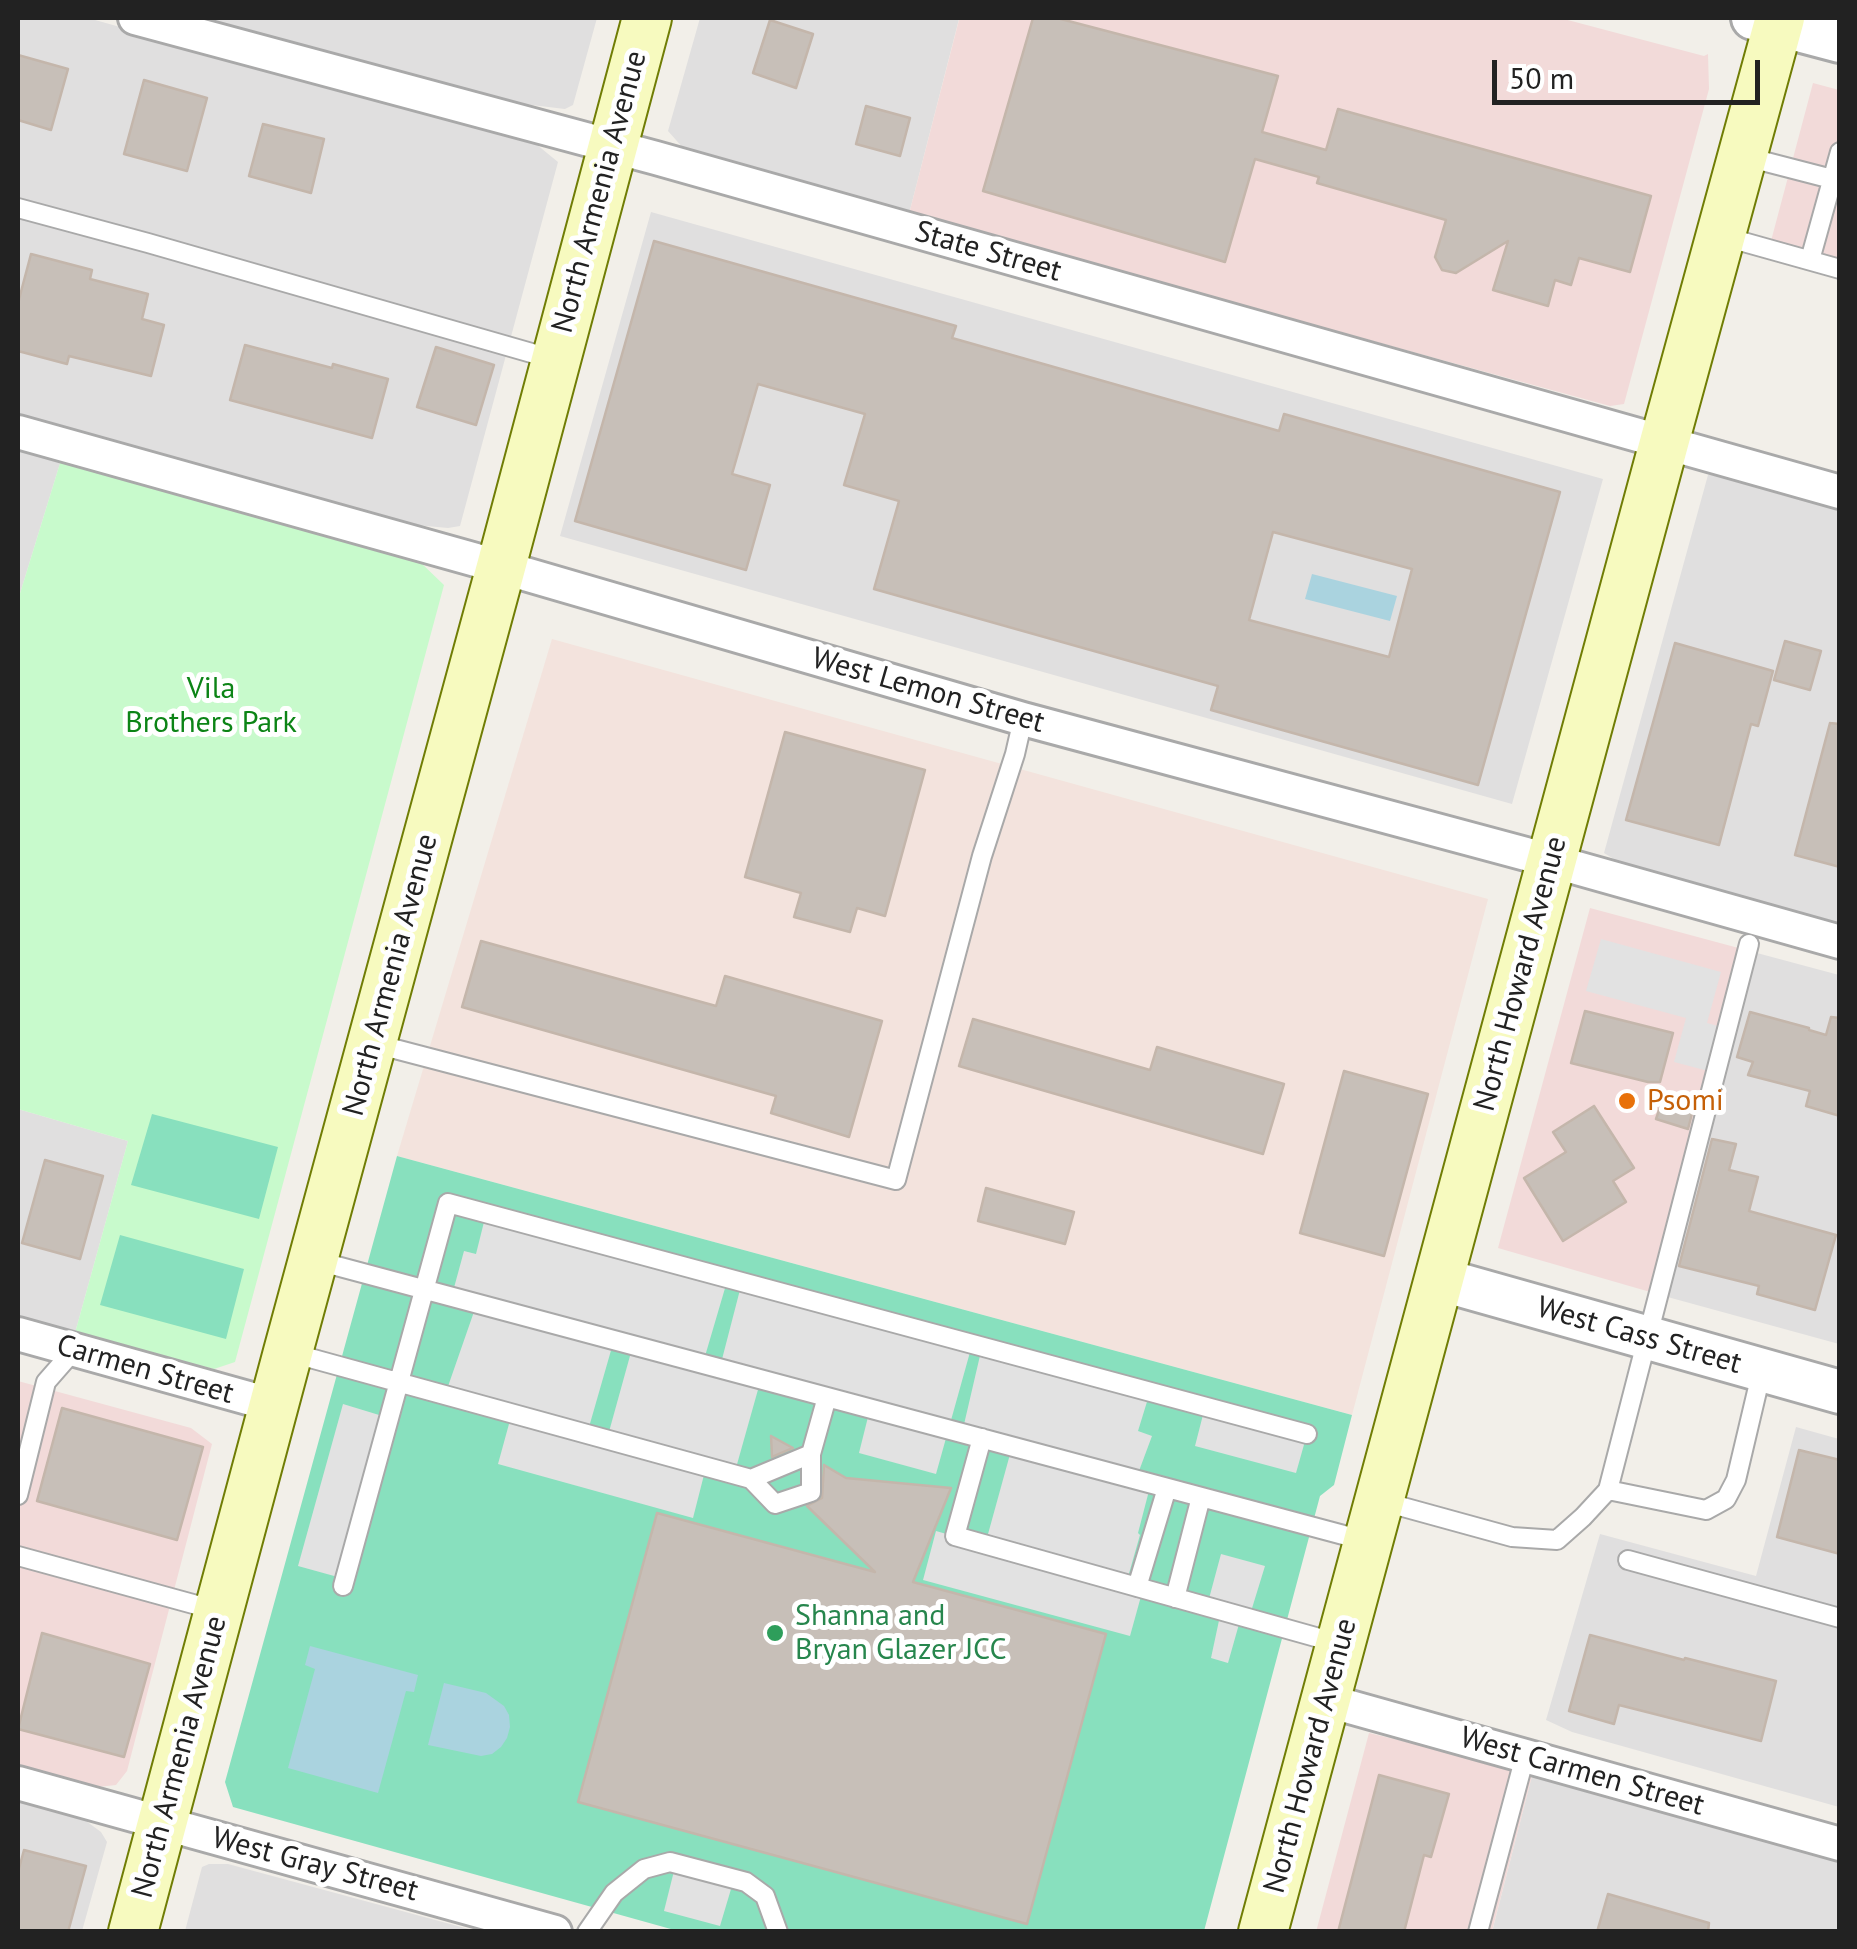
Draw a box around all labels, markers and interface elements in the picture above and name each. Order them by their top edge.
scale bar [1497,40,1764,102]
street label: North Armenia Avenue [545,47,655,337]
text: 50 m [1509,58,1574,97]
street label: State Street [911,214,1065,290]
street label: West Lemon Street [808,641,1048,741]
park label: Vila Brothers Park [125,671,297,742]
street label: North Armenia Avenue [336,830,446,1120]
street label: North Howard Avenue [1467,833,1575,1115]
place label: Psomi [1647,1083,1724,1119]
marker: Psomi [1616,1090,1638,1112]
street label: West Cass Street [1533,1290,1745,1382]
street label: Carmen Street [52,1328,238,1412]
place label: Shanna and Bryan Glazer JCC [795,1598,1007,1668]
street label: North Armenia Avenue [125,1612,235,1902]
street label: North Howard Avenue [1257,1615,1365,1897]
marker: Shanna and Bryan Glazer JCC [764,1622,786,1644]
street label: West Carmen Street [1456,1720,1708,1824]
street label: West Gray Street [208,1820,422,1910]

